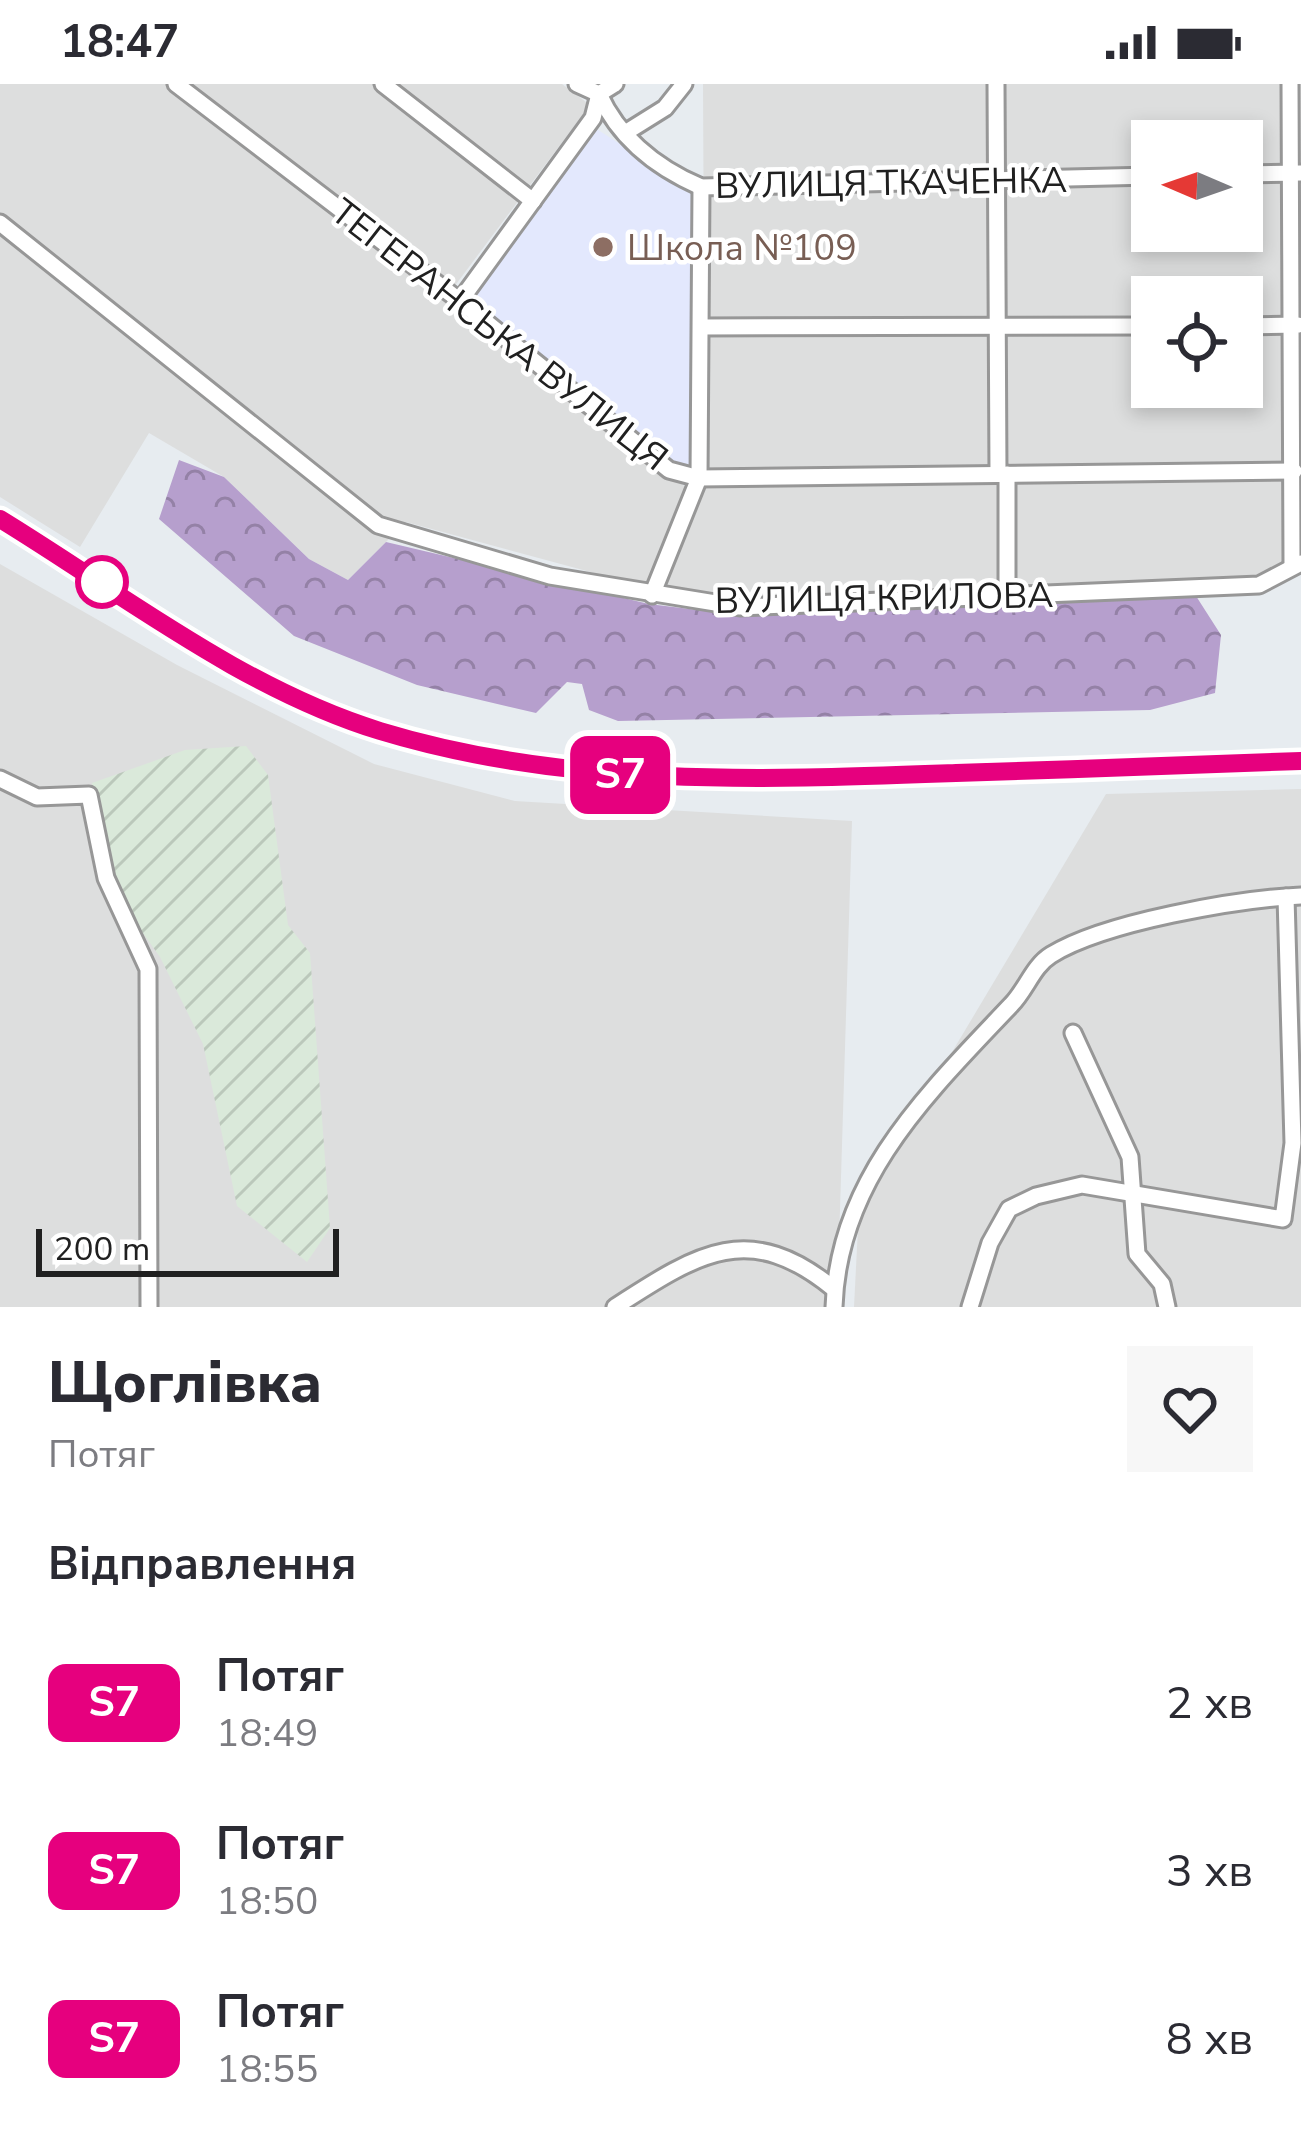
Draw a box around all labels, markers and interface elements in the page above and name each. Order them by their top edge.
text: 18:47 [60,12,179,73]
north arrow [1131,120,1263,252]
map controls [1131,120,1263,408]
street label: ВУЛИЦЯ ТКАЧЕНКА [715,156,1067,211]
street label: ТЕГЕРАНСЬКА ВУЛИЦЯ [320,188,678,482]
place label: Школа №109 [627,224,857,273]
marker: Школа №109 [590,234,616,260]
button: locate [1131,276,1263,408]
unlabelled marker [77,557,127,607]
street label: ВУЛИЦЯ КРИЛОВА [714,571,1054,626]
line badge: S7 [566,736,674,814]
text: S7 [594,746,646,803]
scale bar [36,1223,339,1276]
text: 200 m [54,1227,150,1272]
text: Щоглівка [48,1344,322,1422]
button: heart [1127,1346,1253,1472]
text: Потяг [48,1428,155,1481]
text: Відправлення [48,1534,356,1595]
text: Потяг [216,1646,344,1707]
text: 2 хв [1166,1673,1253,1734]
text: S7 [88,1674,140,1731]
text: 18:49 [216,1707,319,1760]
text: Потяг [216,1814,344,1875]
text: 3 хв [1166,1841,1253,1902]
text: S7 [88,1842,140,1899]
text: 18:50 [216,1875,319,1928]
text: Потяг [216,1982,344,2043]
text: 8 хв [1166,2009,1253,2070]
text: S7 [88,2010,140,2067]
text: 18:55 [216,2043,319,2096]

